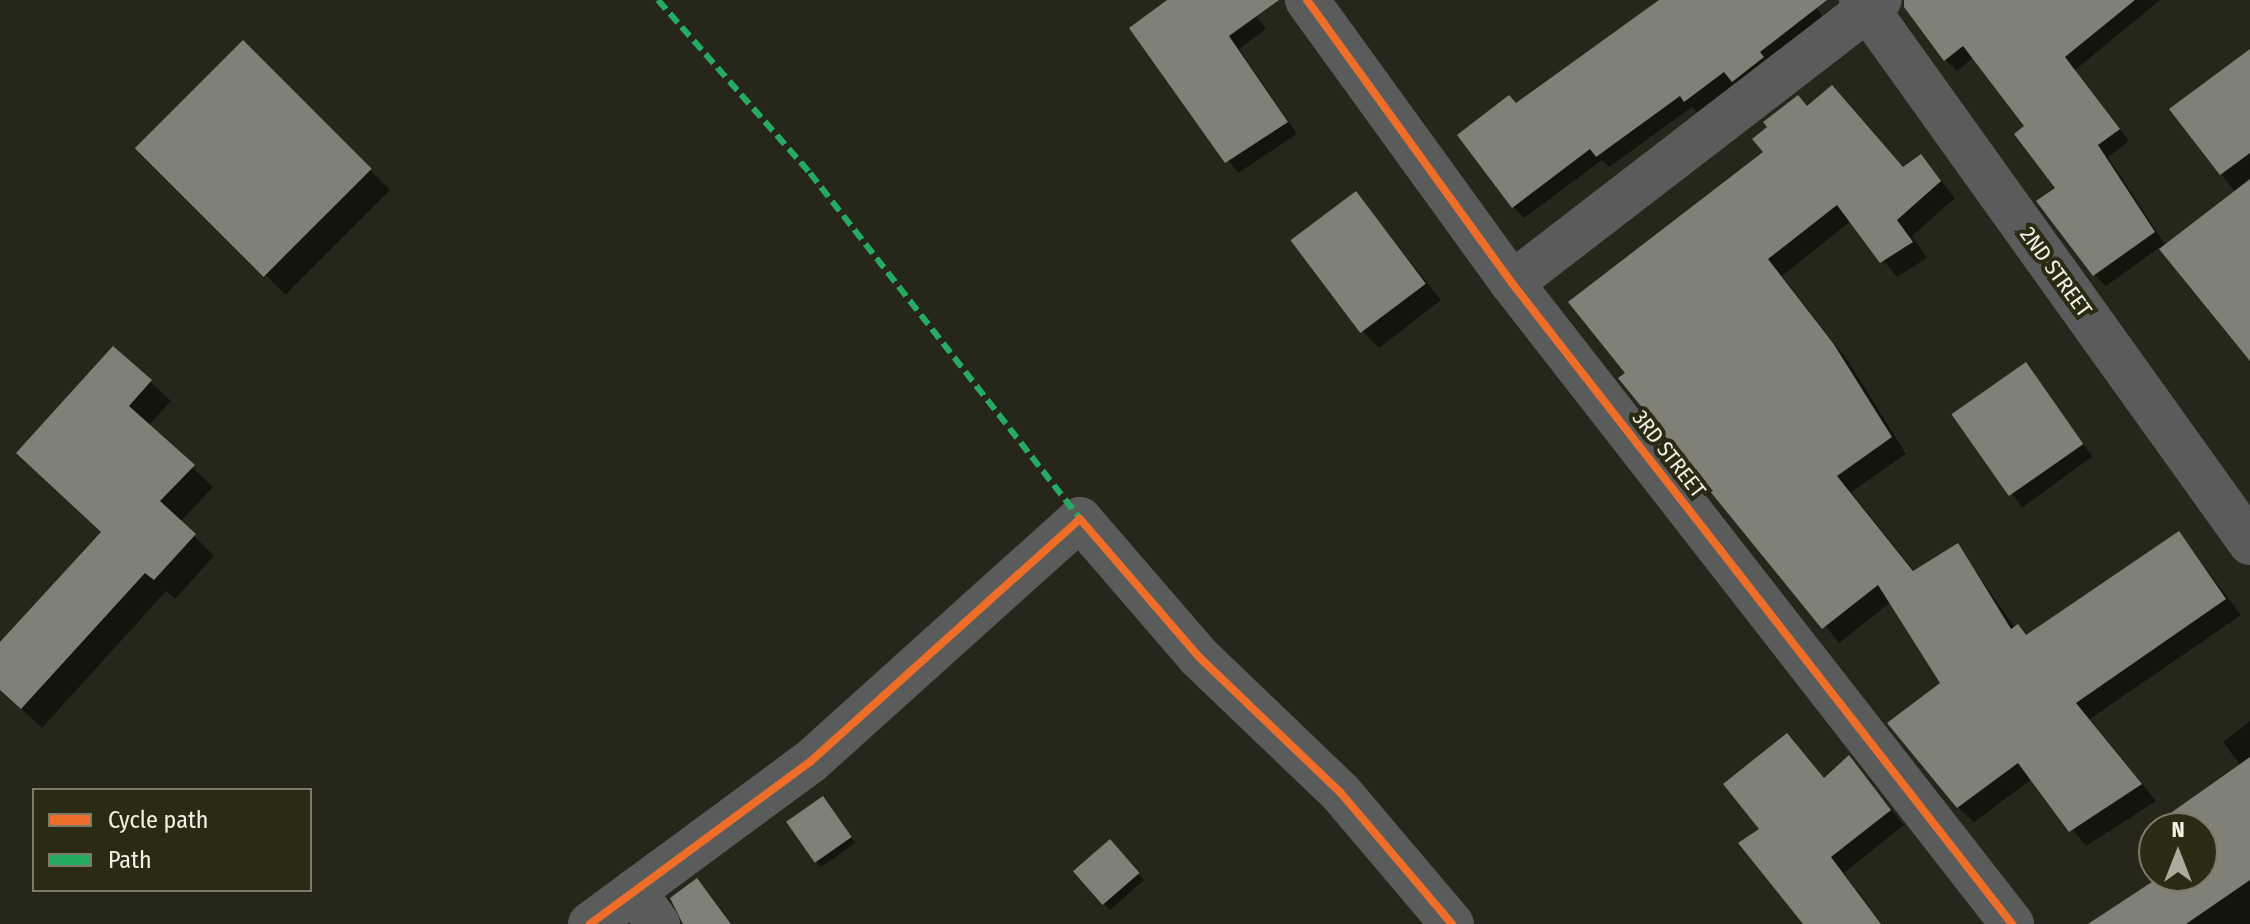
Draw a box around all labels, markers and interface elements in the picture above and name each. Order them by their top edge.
street label: 2ND STREET [2015,222,2097,322]
street label: 3RD STREET [1627,405,1711,503]
legend [32,788,312,892]
text: Cycle path [108,806,208,834]
north arrow [2138,812,2218,892]
text: N [2171,816,2185,843]
text: Path [108,846,152,874]

